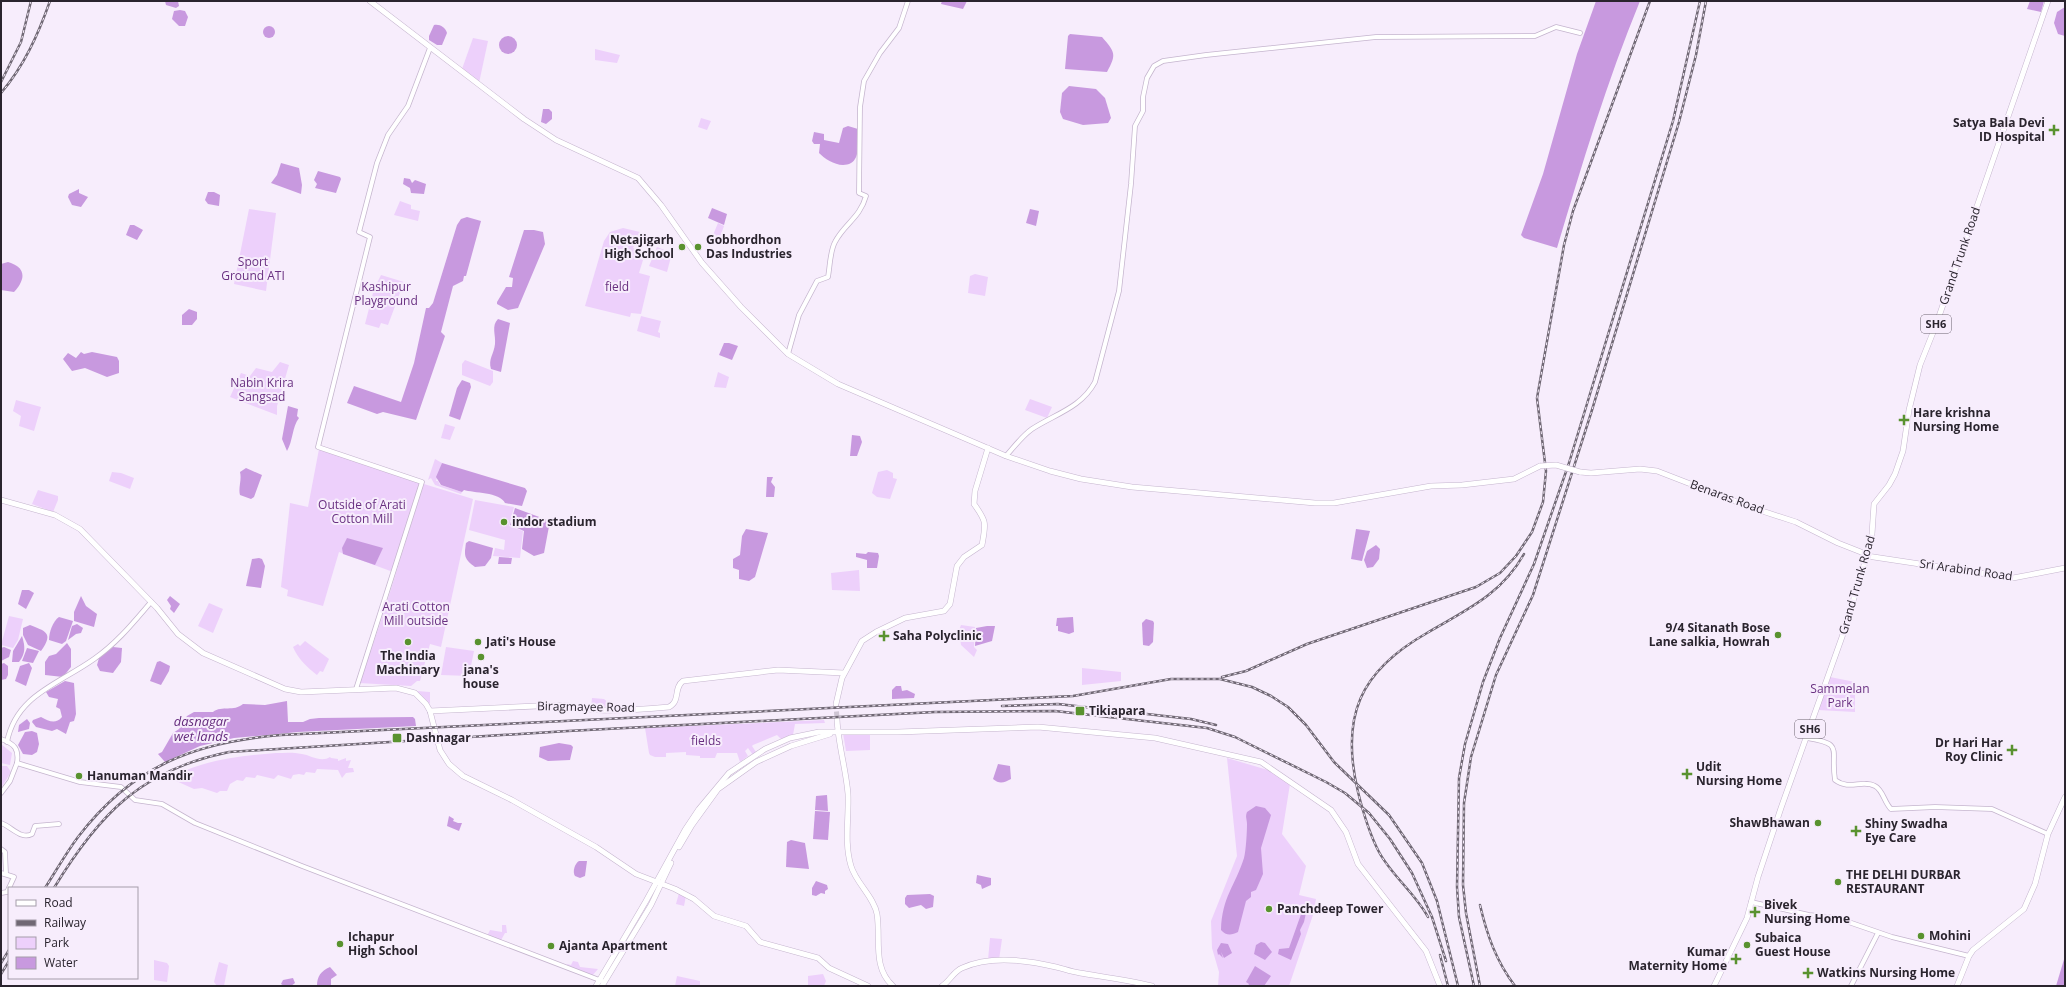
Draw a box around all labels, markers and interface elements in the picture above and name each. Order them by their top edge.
place label: Satya Bala Devi ID Hospital [1953,114,2045,145]
marker: Satya Bala Devi ID Hospital [2048,124,2060,136]
street label: Grand Trunk Road [1935,205,1984,307]
place label: Netajigarh High School [604,231,674,262]
place label: Gobhordhon Das Industries [706,231,792,262]
marker: Netajigarh High School [677,242,687,252]
marker: Gobhordhon Das Industries [693,242,703,252]
park label: Sport Ground ATI [221,253,285,284]
park label: Kashipur Playground [354,278,418,309]
park label: field [605,278,629,295]
road number: SH6 [1921,315,1951,333]
park label: Nabin Krira Sangsad [230,374,294,405]
place label: Hare krishna Nursing Home [1913,404,1999,435]
marker: Hare krishna Nursing Home [1898,414,1910,426]
street label: Benaras Road [1688,475,1767,518]
park label: Outside of Arati Cotton Mill [318,496,406,527]
place label: indor stadium [512,513,597,530]
marker: indor stadium [499,517,509,527]
street label: Grand Trunk Road [1834,533,1879,636]
street label: Sri Arabind Road [1919,555,2014,584]
park label: Arati Cotton Mill outside [382,598,450,629]
place label: 9/4 Sitanath Bose Lane salkia, Howrah [1649,619,1770,650]
place label: Saha Polyclinic [893,627,982,644]
marker: Saha Polyclinic [878,630,890,642]
marker: 9/4 Sitanath Bose Lane salkia, Howrah [1773,630,1783,640]
place label: Jati's House [485,633,556,650]
marker: The India Machinary [403,637,413,647]
marker: Jati's House [473,637,483,647]
place label: The India Machinary [376,647,440,678]
marker: jana's house [476,652,486,662]
place label: jana's house [462,661,499,692]
park label: Sammelan Park [1810,680,1870,711]
street label: Biragmayee Road [537,697,635,716]
place label: Tikiapara [1089,702,1146,719]
marker: Tikiapara [1074,705,1086,717]
water label: dasnagar wet lands [174,712,229,745]
road number: SH6 [1795,720,1825,738]
place label: Dashnagar [406,729,471,746]
marker: Dashnagar [391,732,403,744]
park label: fields [691,732,721,749]
place label: Dr Hari Har Roy Clinic [1935,734,2004,765]
marker: Dr Hari Har Roy Clinic [2006,744,2018,756]
place label: Udit Nursing Home [1696,758,1782,789]
place label: Hanuman Mandir [87,767,193,784]
marker: Udit Nursing Home [1681,768,1693,780]
marker: Hanuman Mandir [74,771,84,781]
place label: ShawBhawan [1729,814,1810,831]
place label: Shiny Swadha Eye Care [1865,815,1948,846]
marker: ShawBhawan [1813,818,1823,828]
marker: Shiny Swadha Eye Care [1850,825,1862,837]
place label: THE DELHI DURBAR RESTAURANT [1846,866,1961,897]
marker: THE DELHI DURBAR RESTAURANT [1833,877,1843,887]
legend [8,887,138,979]
text: Road [44,894,73,911]
place label: Bivek Nursing Home [1764,896,1850,927]
place label: Panchdeep Tower [1277,900,1384,917]
marker: Panchdeep Tower [1264,904,1274,914]
marker: Bivek Nursing Home [1749,906,1761,918]
text: Railway [44,914,87,931]
place label: Mohini [1929,927,1971,944]
place label: Ichapur High School [348,928,418,959]
place label: Subaica Guest House [1755,929,1831,960]
marker: Mohini [1916,931,1926,941]
text: Park [44,934,70,951]
place label: Ajanta Apartment [559,937,667,954]
marker: Ichapur High School [335,939,345,949]
marker: Subaica Guest House [1742,940,1752,950]
marker: Ajanta Apartment [546,941,556,951]
place label: Kumar Maternity Home [1629,943,1728,974]
marker: Kumar Maternity Home [1730,953,1742,965]
text: Water [44,954,78,971]
place label: Watkins Nursing Home [1817,964,1955,981]
marker: Watkins Nursing Home [1802,967,1814,979]

